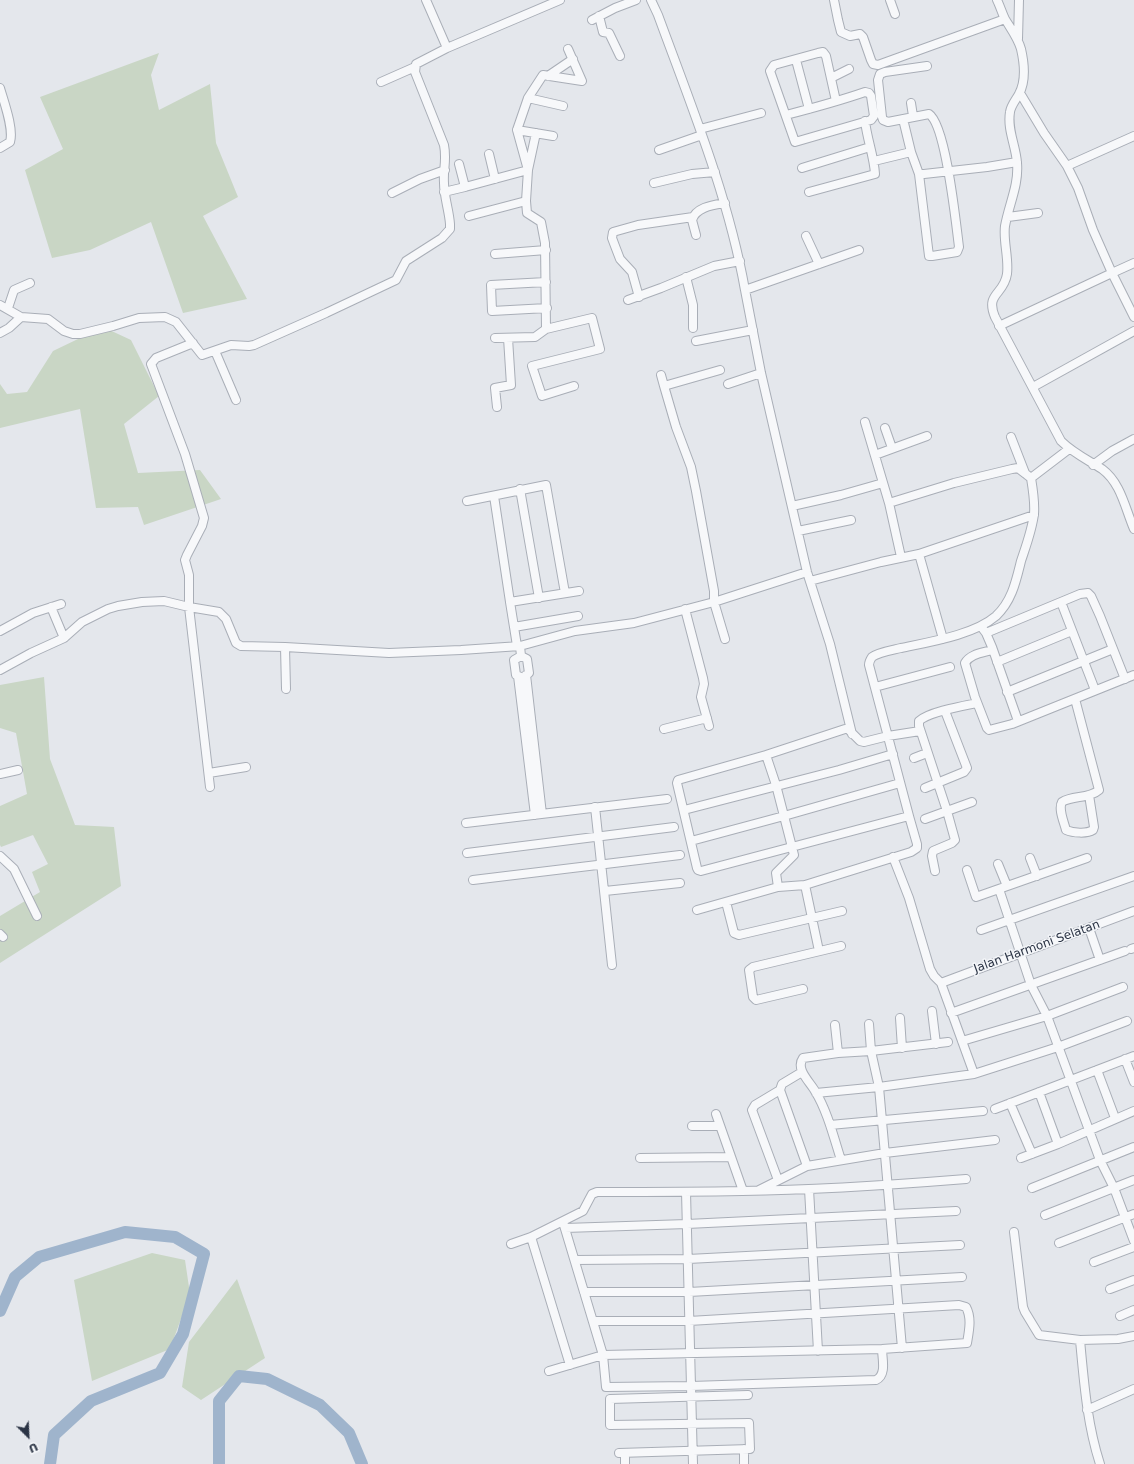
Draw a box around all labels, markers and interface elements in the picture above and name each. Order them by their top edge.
street label: Jalan Harmoni Selatan [972,917,1102,977]
north arrow [8,1416,48,1456]
text: U [26,1440,40,1455]

